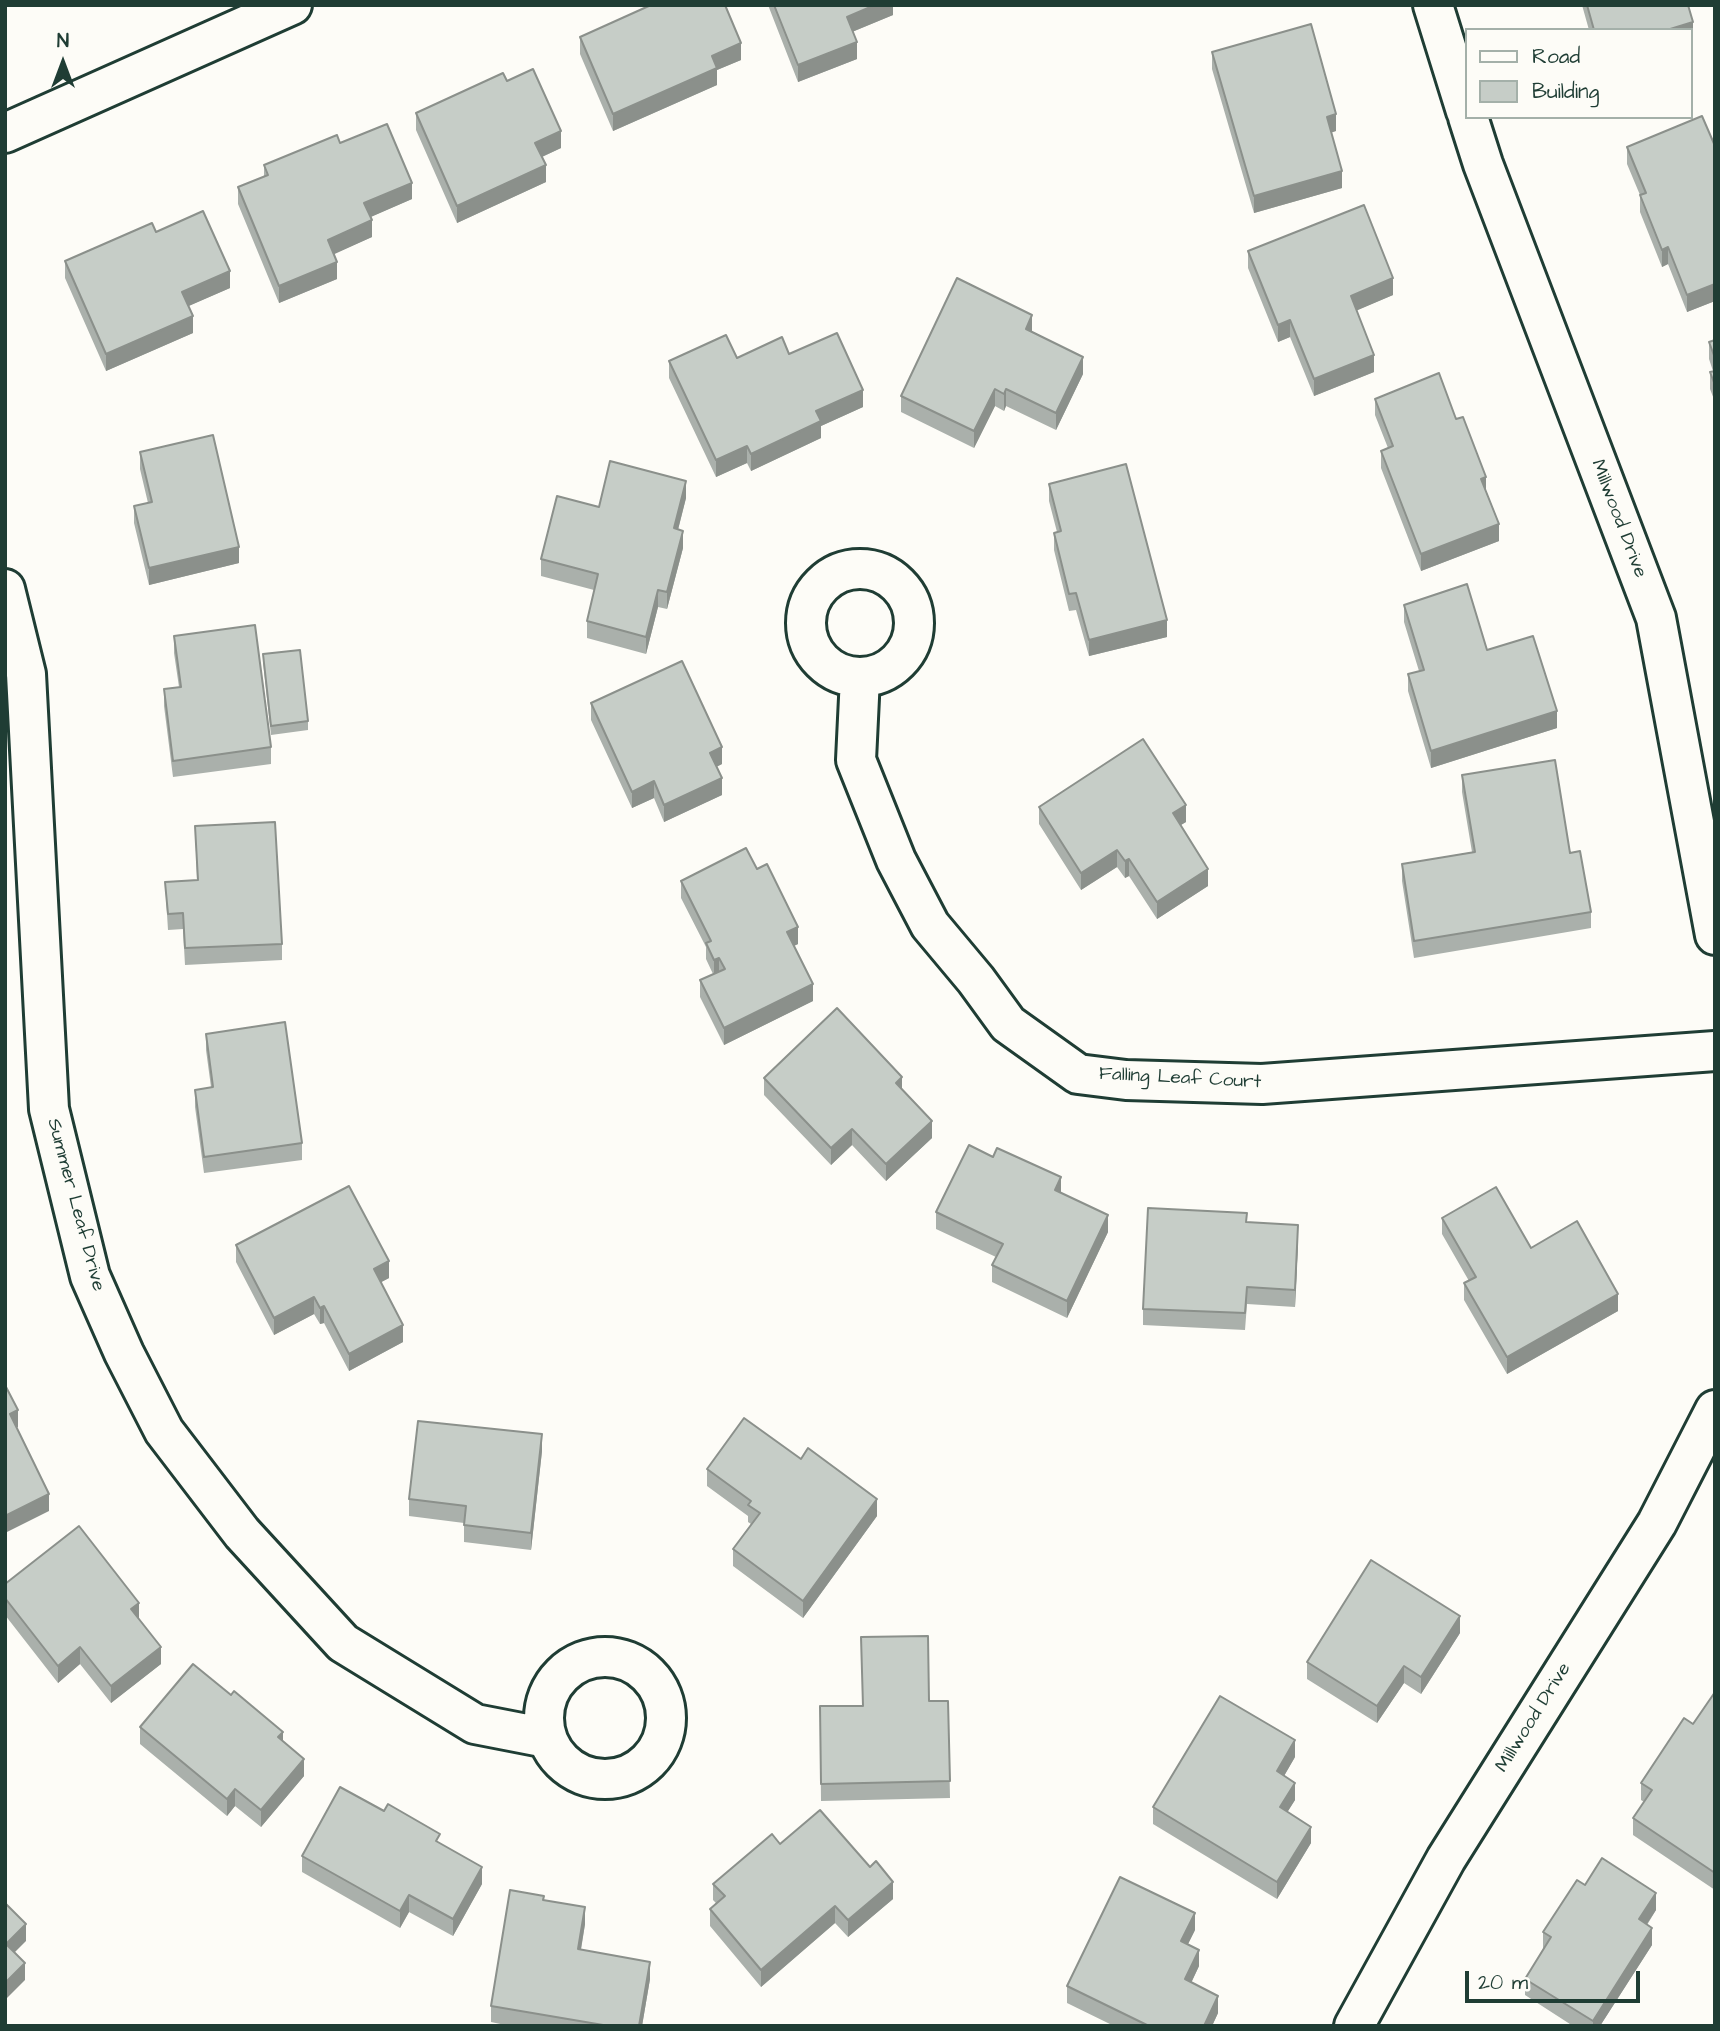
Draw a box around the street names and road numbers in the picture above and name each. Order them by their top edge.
street label: Millwood Drive [1585,457,1651,581]
street label: Falling Leaf Court [1098,1063,1262,1095]
street label: Summer Leaf Drive [41,1116,109,1294]
street label: Millwood Drive [1491,1659,1577,1777]

